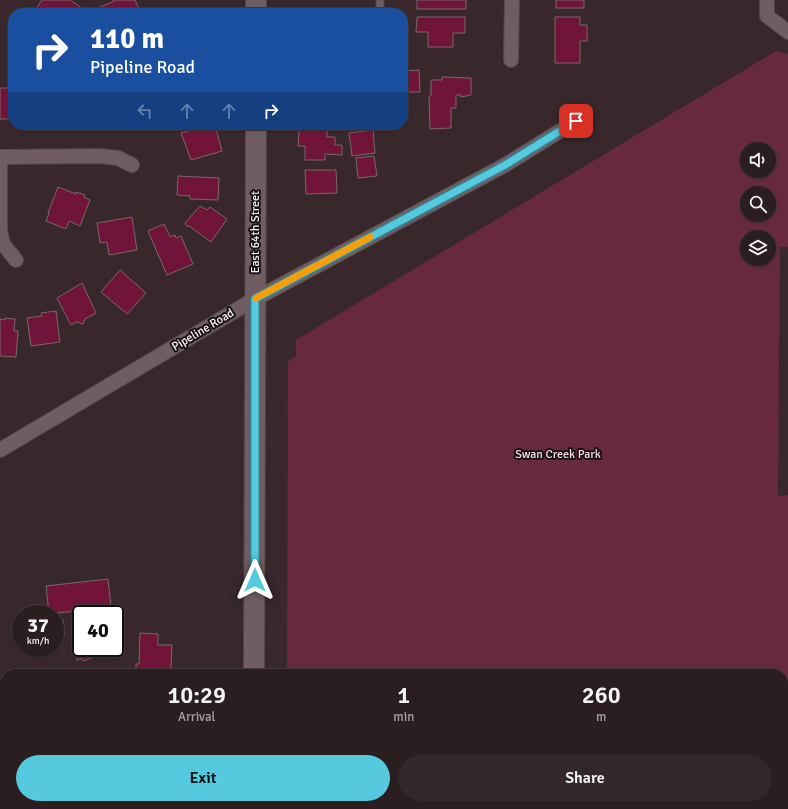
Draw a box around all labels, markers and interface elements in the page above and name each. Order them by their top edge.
text: 110 m [90,22,164,56]
icon: right [24,24,76,76]
text: Pipeline Road [90,56,195,78]
icon: left [134,100,156,122]
icon: ahead [176,100,198,122]
icon: ahead [218,100,240,122]
icon: right [260,100,282,122]
pin [559,104,593,138]
icon: arrive [565,110,587,132]
map controls [740,142,776,266]
button: sound [740,142,776,178]
button: search [740,186,776,222]
street label: East 64th Street [248,191,263,273]
button: layers [740,230,776,266]
street label: Pipeline Road [169,306,237,354]
park label: Swan Creek Park [515,447,601,462]
position arrow [234,559,276,601]
speed limit sign: 40 [72,605,124,657]
text: 37 [27,613,49,638]
text: km/h [27,635,49,647]
text: 10:29 [167,680,226,710]
text: 1 [397,680,410,710]
text: 260 [582,680,621,710]
text: Arrival [178,709,215,725]
text: min [393,709,414,725]
text: m [596,709,606,725]
button: Exit [16,755,390,801]
button: Share [398,755,772,801]

